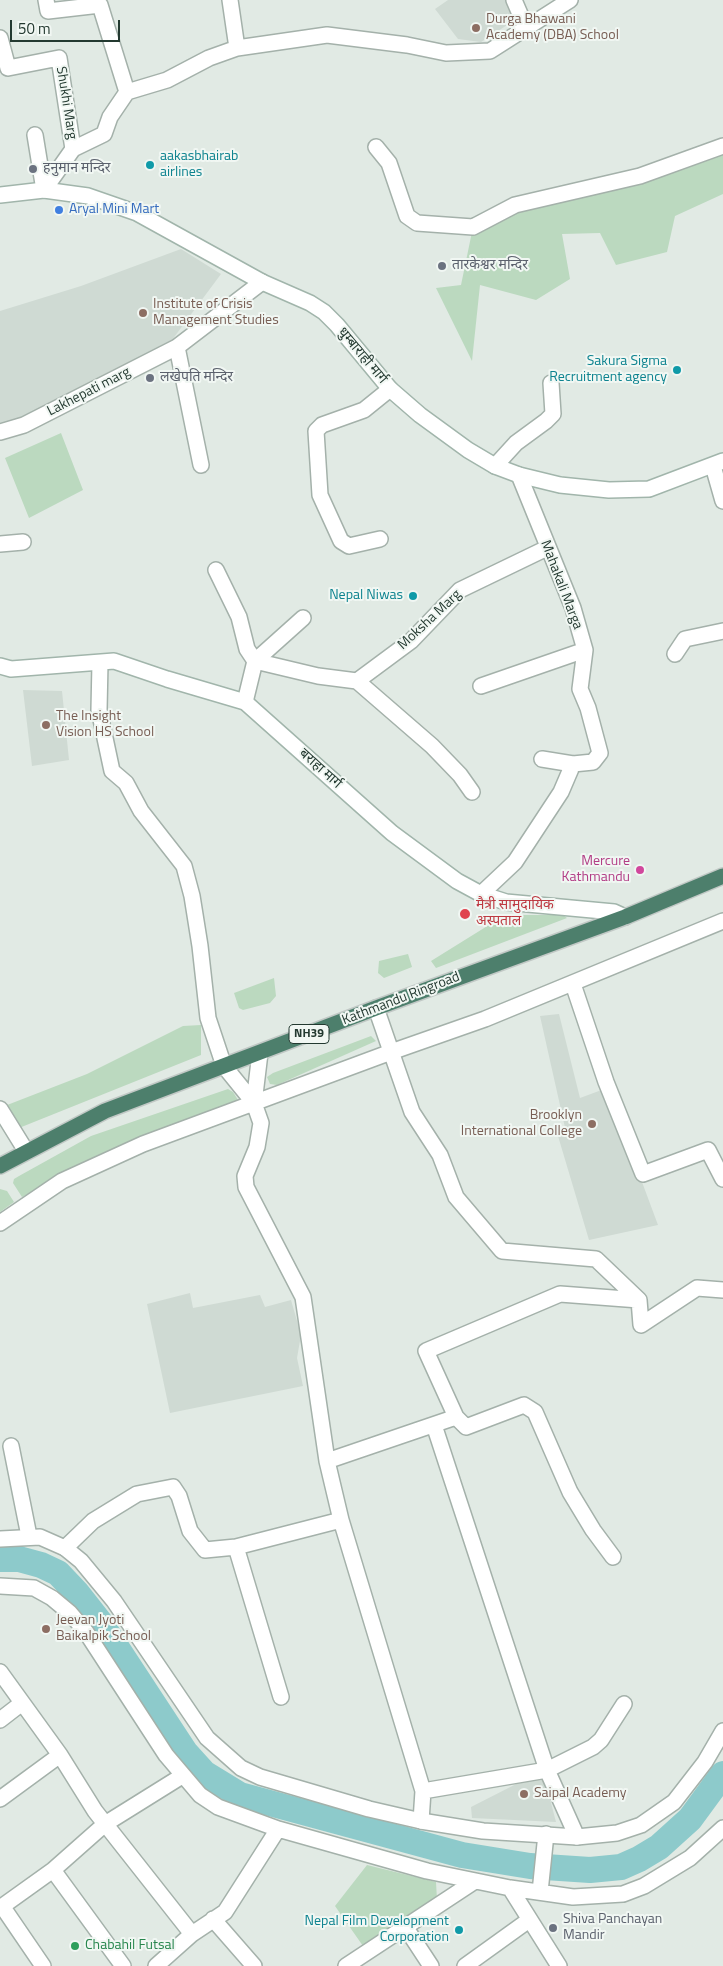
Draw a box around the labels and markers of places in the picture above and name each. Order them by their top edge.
place label: Durga Bhawani Academy (DBA) School [486,12,619,44]
marker: Durga Bhawani Academy (DBA) School [470,22,482,34]
place label: aakasbhairab airlines [160,149,238,182]
marker: aakasbhairab airlines [144,159,156,171]
place label: हनुमान मन्दिर [43,161,111,177]
marker: हनुमान मन्दिर [27,163,39,175]
place label: Aryal Mini Mart [69,202,159,218]
marker: Aryal Mini Mart [53,204,65,216]
place label: तारकेश्वर मन्दिर [452,258,528,274]
marker: तारकेश्वर मन्दिर [436,260,448,272]
place label: Institute of Crisis Management Studies [153,297,279,330]
marker: Institute of Crisis Management Studies [137,307,149,319]
place label: Sakura Sigma Recruitment agency [549,354,667,387]
marker: Sakura Sigma Recruitment agency [671,364,683,376]
place label: लखेपति मन्दिर [160,370,233,386]
marker: लखेपति मन्दिर [144,372,156,384]
place label: Nepal Niwas [329,588,403,604]
marker: Nepal Niwas [407,590,419,602]
place label: The Insight Vision HS School [56,709,154,742]
marker: The Insight Vision HS School [40,719,52,731]
place label: Mercure Kathmandu [562,854,630,886]
marker: Mercure Kathmandu [634,864,646,876]
place label: मैत्री सामुदायिक अस्पताल [476,898,554,930]
marker: मैत्री सामुदायिक अस्पताल [458,907,472,921]
place label: Brooklyn International College [461,1108,582,1140]
marker: Brooklyn International College [586,1118,598,1130]
place label: Jeevan Jyoti Baikalpik School [56,1613,151,1645]
marker: Jeevan Jyoti Baikalpik School [40,1623,52,1635]
place label: Saipal Academy [534,1786,627,1802]
marker: Saipal Academy [518,1788,530,1800]
place label: Shiva Panchayan Mandir [563,1912,662,1944]
place label: Nepal Film Development Corporation [305,1914,449,1946]
marker: Shiva Panchayan Mandir [547,1922,559,1934]
marker: Nepal Film Development Corporation [453,1924,465,1936]
place label: Chabahil Futsal [85,1938,175,1954]
marker: Chabahil Futsal [69,1940,81,1952]

